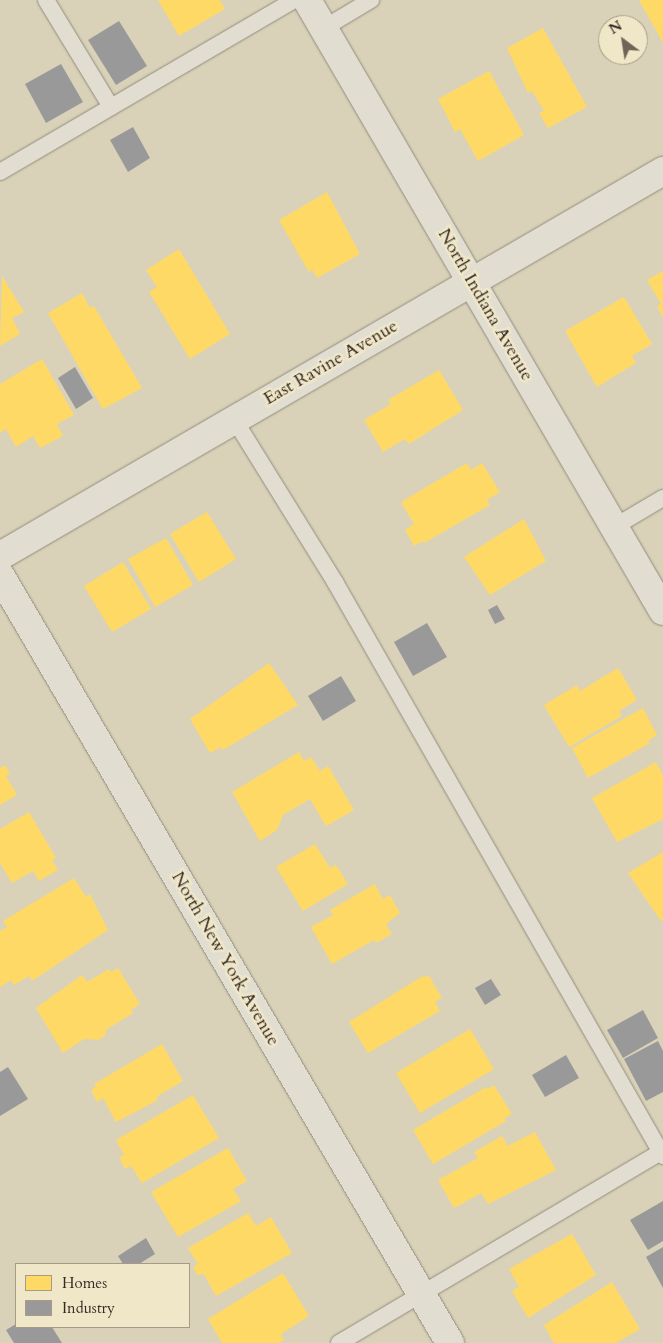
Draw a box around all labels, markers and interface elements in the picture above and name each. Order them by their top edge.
north arrow [598,15,648,65]
text: N [605,16,626,39]
street label: North Indiana Avenue [433,225,537,385]
street label: East Ravine Avenue [260,316,402,410]
street label: North New York Avenue [166,868,284,1050]
legend [15,1263,190,1328]
text: Homes [62,1273,107,1293]
text: Industry [62,1298,115,1318]

